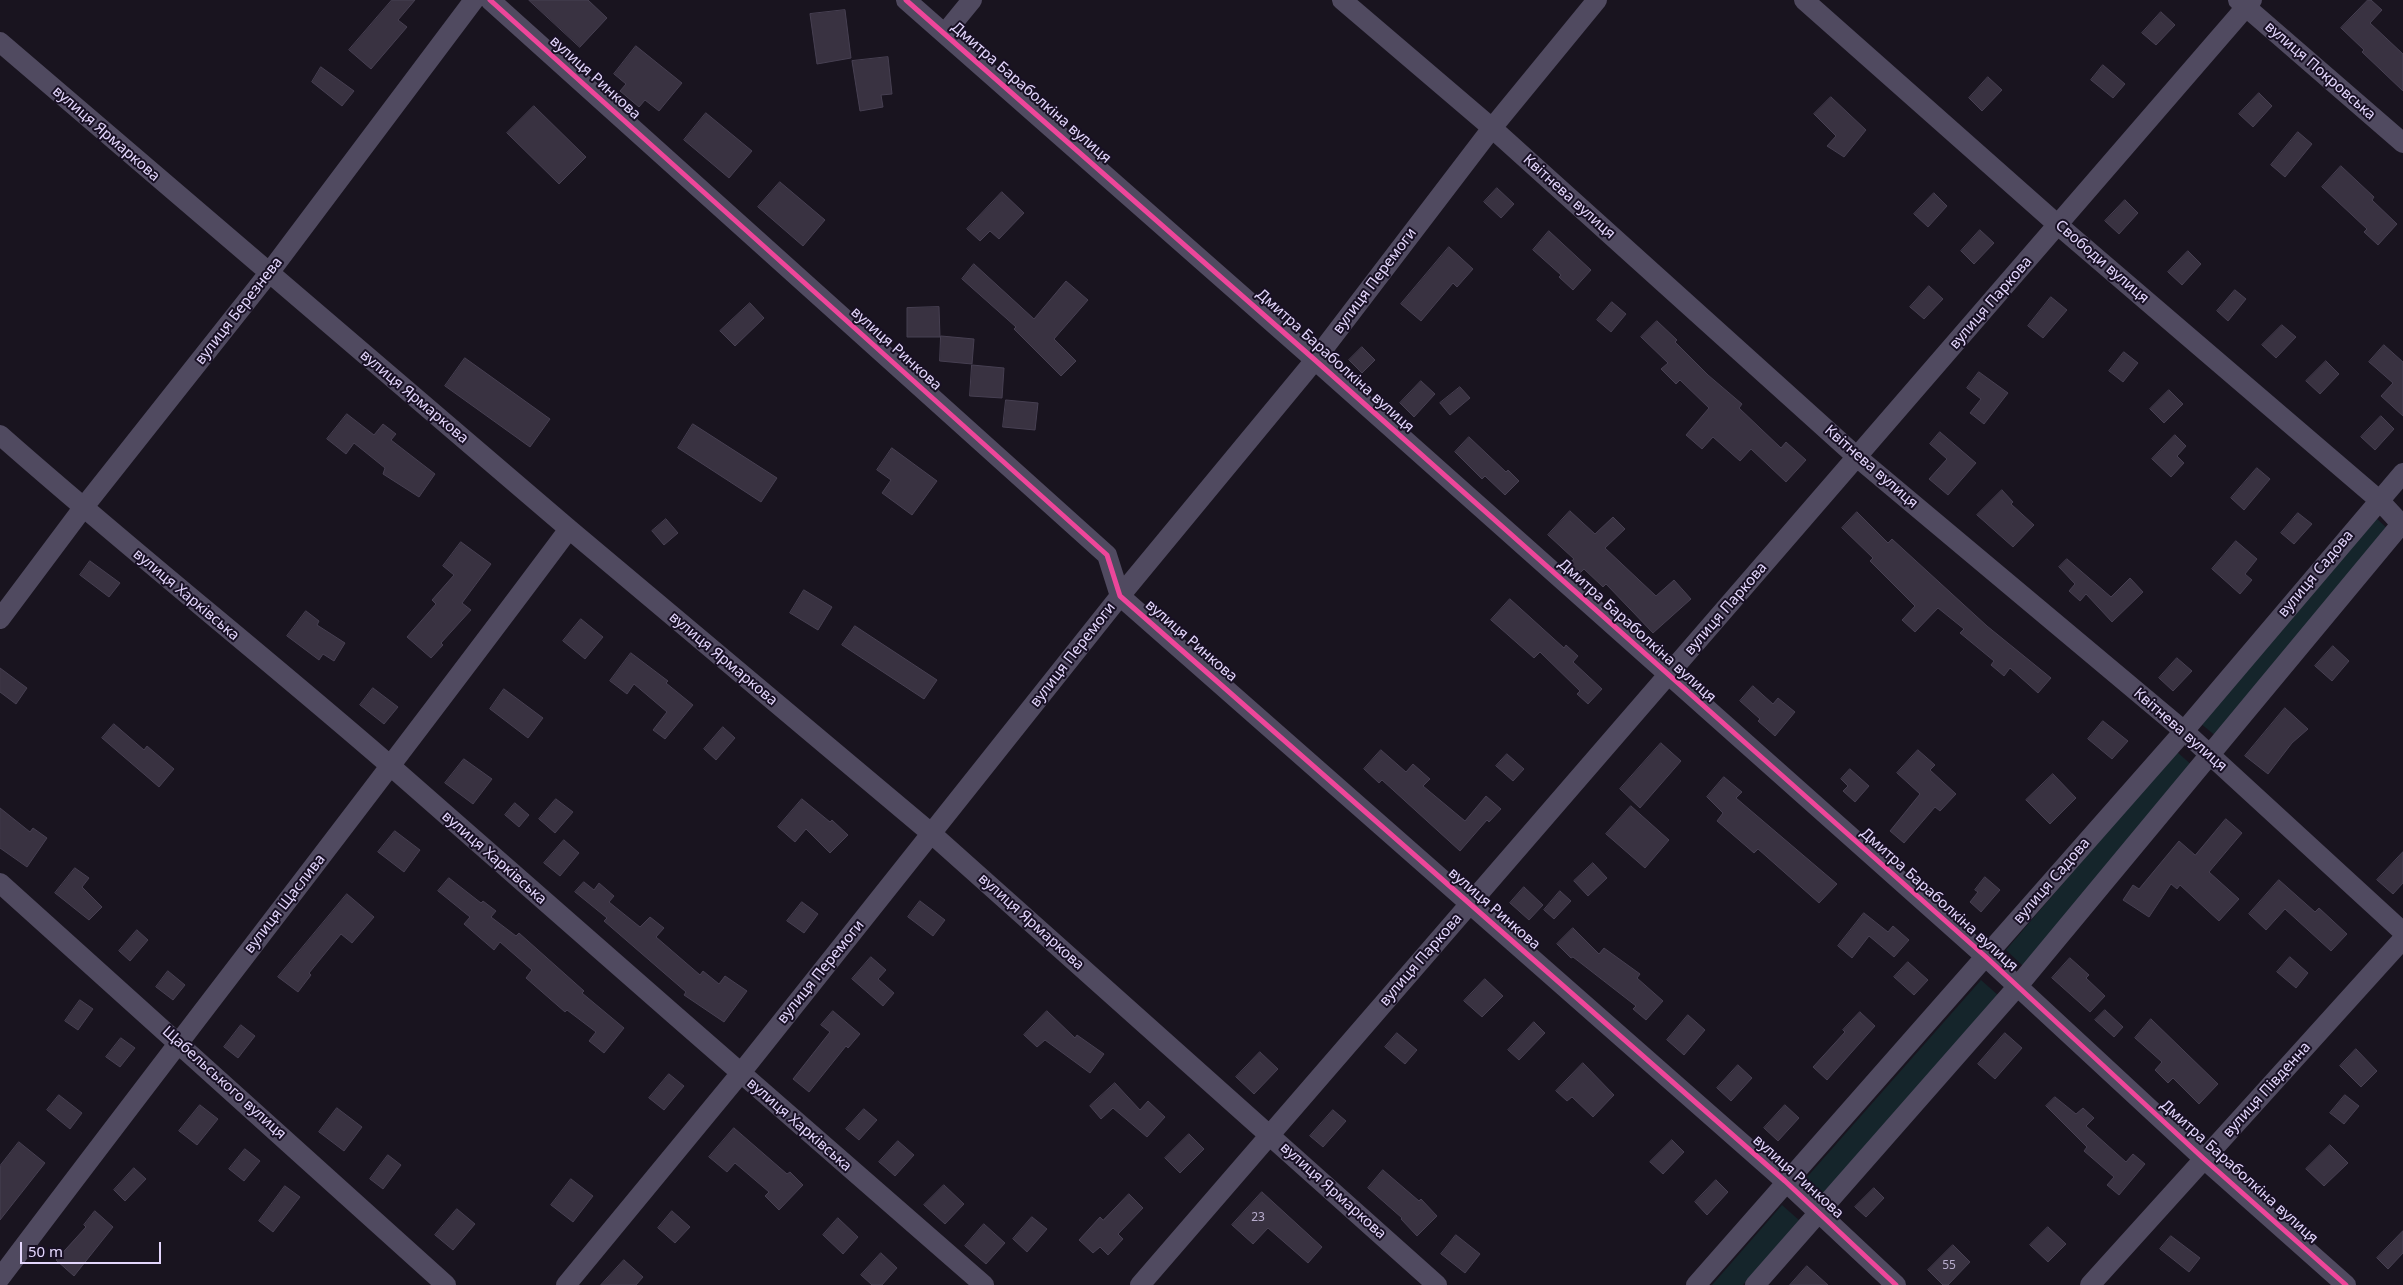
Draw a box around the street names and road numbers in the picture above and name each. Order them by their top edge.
street label: вулиця Покровська [2261,18,2379,124]
street label: Дмитра Бараболкіна вулиця [947,19,1115,167]
street label: вулиця Ринкова [546,32,644,124]
street label: вулиця Ярмаркова [49,83,163,185]
street label: Квітнева вулиця [1519,151,1619,243]
street label: Свободи вулиця [2052,216,2152,308]
street label: вулиця Перемоги [1329,224,1421,338]
street label: вулиця Паркова [1946,253,2036,353]
street label: вулиця Березнева [191,254,287,368]
street label: Дмитра Бараболкіна вулиця [1252,285,1418,437]
street label: вулиця Ринкова [847,303,945,395]
street label: вулиця Ярмаркова [356,346,472,448]
street label: Квітнева вулиця [1821,421,1921,513]
street label: вулиця Садова [2274,527,2358,621]
street label: вулиця Харківська [129,545,243,645]
street label: Дмитра Бараболкіна вулиця [1554,555,1720,707]
street label: вулиця Паркова [1681,559,1771,659]
street label: вулиця Ринкова [1141,596,1241,686]
street label: вулиця Перемоги [1027,599,1119,711]
street label: вулиця Ярмаркова [665,608,781,710]
street label: Квітнева вулиця [2130,684,2230,776]
street label: вулиця Харківська [438,808,550,908]
street label: Дмитра Бараболкіна вулиця [1856,824,2022,976]
street label: вулиця Садова [2010,834,2094,928]
street label: вулиця Щаслива [241,851,329,957]
street label: вулиця Ринкова [1444,864,1544,954]
street label: вулиця Ярмаркова [974,870,1088,974]
street label: вулиця Паркова [1376,910,1466,1010]
street label: вулиця Перемоги [774,917,868,1027]
street label: Щабельського вулиця [158,1023,290,1143]
street label: вулиця Південна [2219,1038,2315,1142]
street label: вулиця Харківська [743,1075,855,1175]
street label: Дмитра Бараболкіна вулиця [2156,1096,2322,1248]
street label: вулиця Ринкова [1749,1131,1847,1223]
street label: вулиця Ярмаркова [1276,1139,1390,1243]

